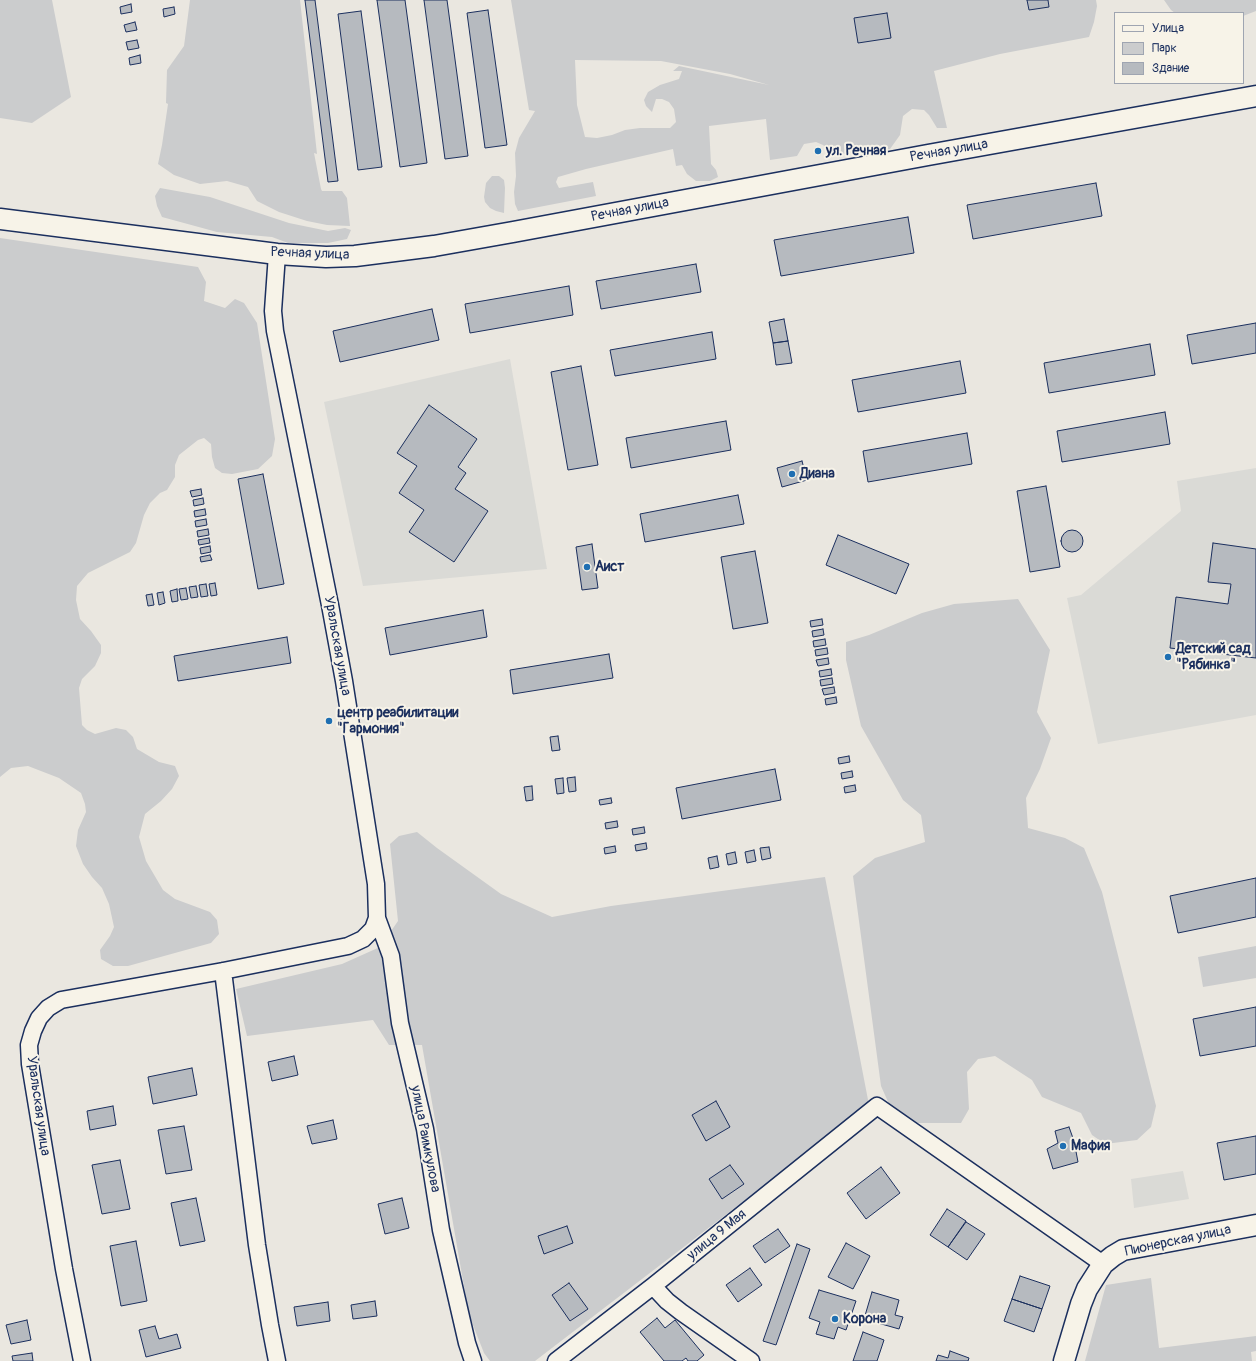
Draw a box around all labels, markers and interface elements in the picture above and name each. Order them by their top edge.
legend [1114,12,1244,84]
text: Улица [1152,21,1184,36]
text: Парк [1152,41,1177,56]
text: Здание [1152,61,1189,76]
street label: Речная улица [909,136,989,166]
place label: ул. Речная [826,143,886,159]
marker: ул. Речная [813,146,823,156]
street label: Речная улица [590,194,670,226]
street label: Речная улица [270,244,350,264]
place label: Диана [800,466,835,482]
marker: Диана [787,469,797,479]
place label: Аист [595,559,624,575]
marker: Аист [582,562,592,572]
street label: Уральская улица [320,595,354,697]
place label: Детский сад "Рябинка" [1176,641,1251,674]
marker: Детский сад "Рябинка" [1163,652,1173,662]
place label: центр реабилитации "Гармония" [337,705,459,738]
marker: центр реабилитации "Гармония" [324,716,334,726]
street label: Уральская улица [23,1055,53,1157]
street label: улица Раимкулова [406,1084,444,1194]
place label: Мафия [1071,1138,1110,1154]
marker: Мафия [1058,1141,1068,1151]
street label: улица 9 Мая [684,1206,750,1264]
street label: Пионерская улица [1123,1222,1233,1260]
place label: Корона [843,1311,886,1327]
marker: Корона [830,1314,840,1324]

